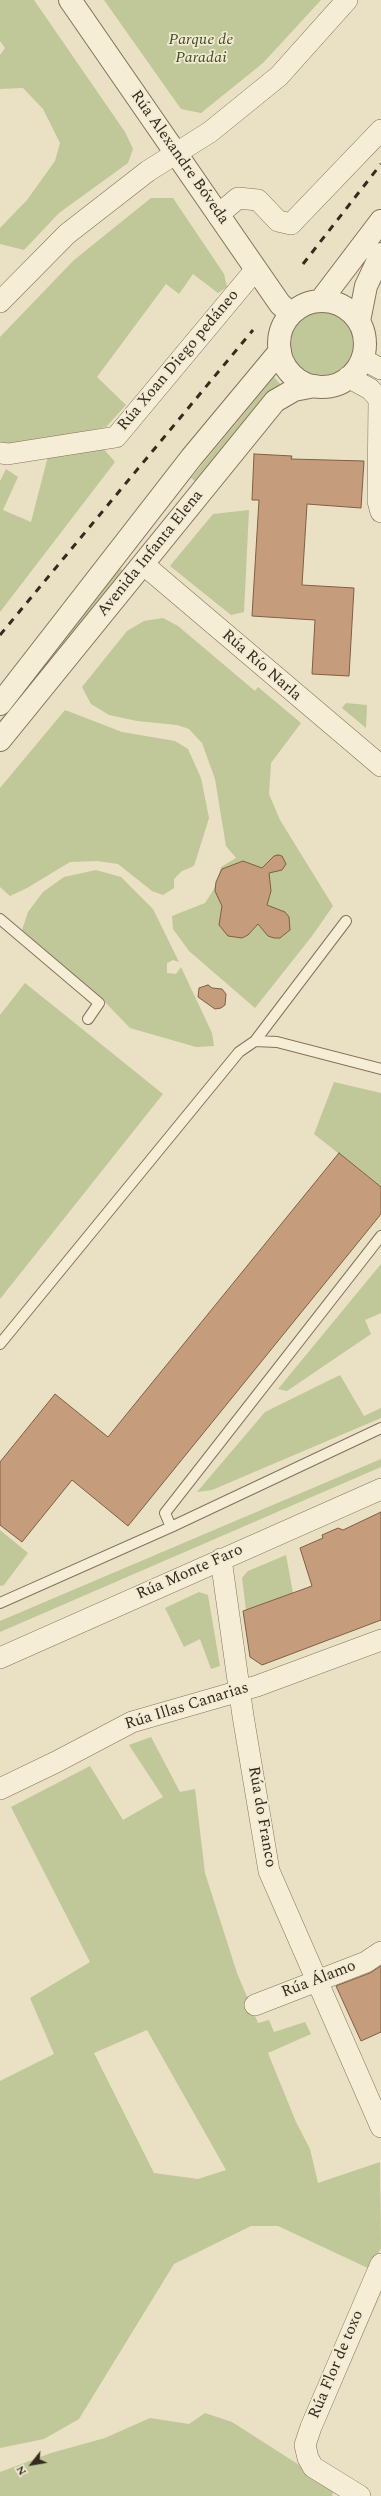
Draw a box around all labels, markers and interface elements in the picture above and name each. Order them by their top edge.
park label: Parque de Paradai [169,31,233,69]
street label: Rúa Alexandre Bóveda [125,87,233,229]
street label: Rúa Xoan Diego pedáneo [114,286,244,436]
street label: Avenida Infanta Elena [94,487,208,621]
street label: Rúa Río Narla [217,626,305,706]
street label: Rúa Monte Faro [134,1541,246,1605]
street label: Rúa Illas Canarias [123,1679,251,1735]
street label: Rúa do Franco [243,1765,279,1869]
street label: Rúa Álamo [279,1957,359,2003]
street label: Rúa Flor de toxo [306,2308,368,2422]
north arrow [12,2444,52,2484]
text: N [12,2462,31,2479]

